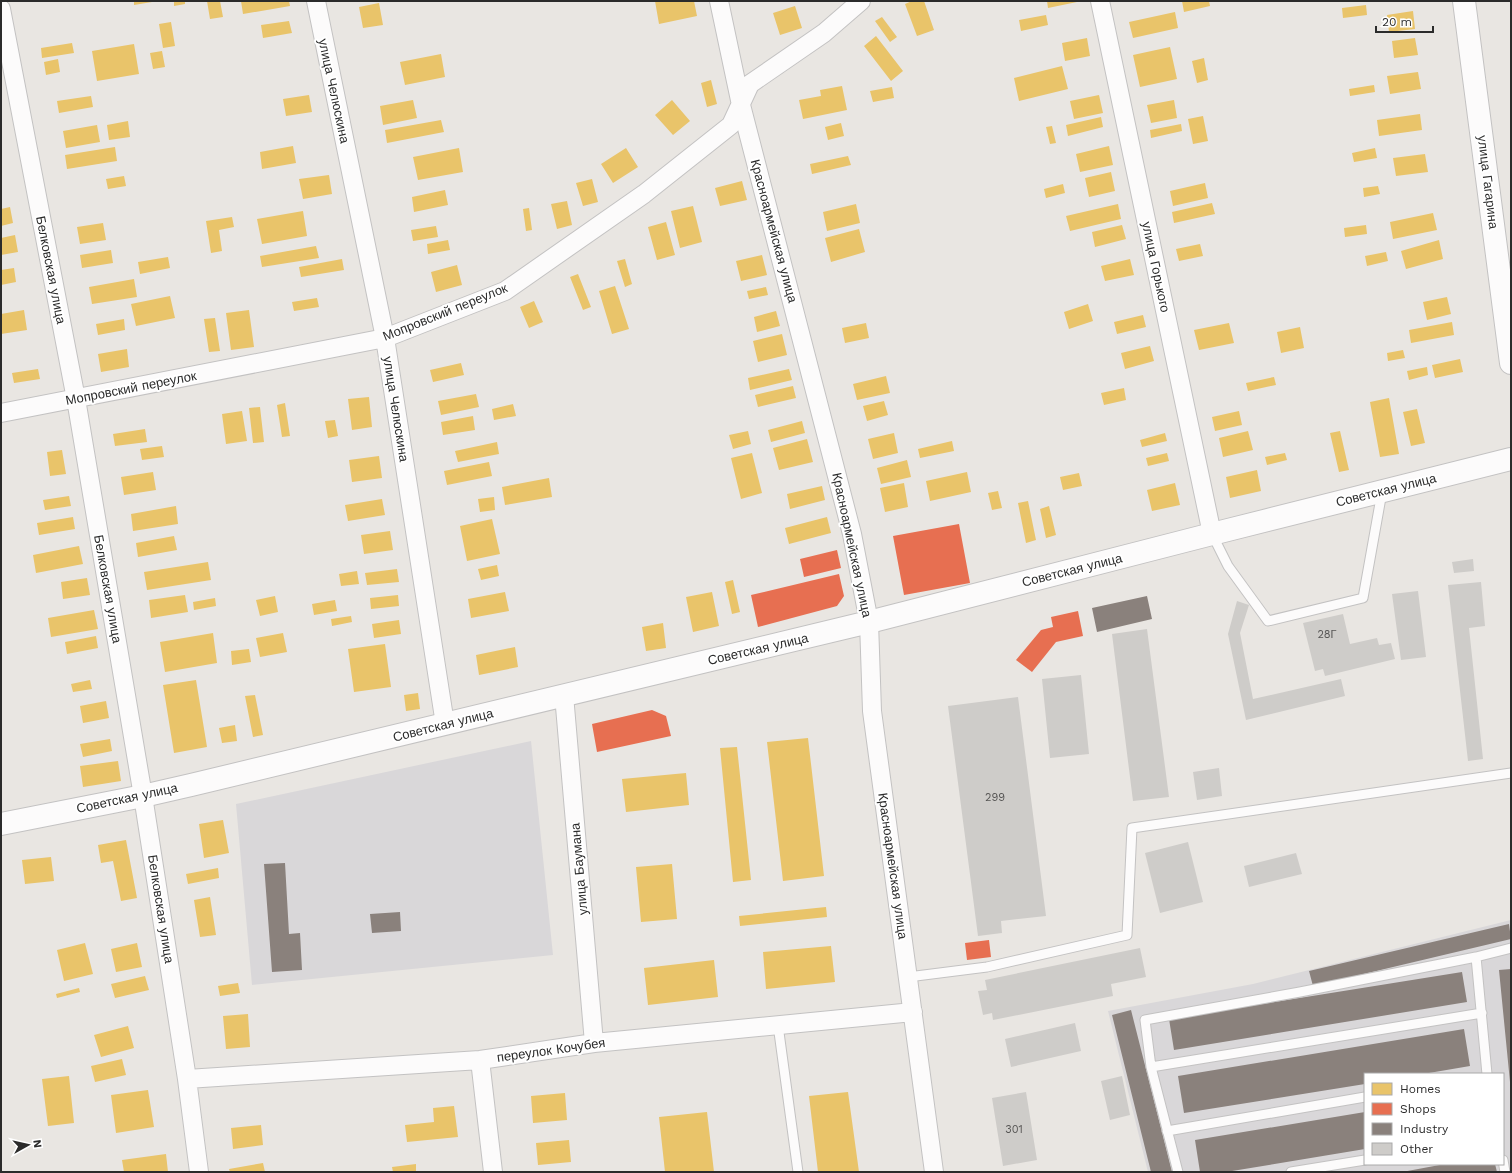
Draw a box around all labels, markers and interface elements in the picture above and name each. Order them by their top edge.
scale bar [1376,8,1433,34]
text: 20 m [1382,15,1412,29]
street label: улица Челюскина [316,37,353,146]
street label: улица Гагарина [1475,134,1501,230]
street label: Красноармейская улица [748,158,801,305]
street label: Белковская улица [33,215,69,326]
street label: улица Горького [1139,220,1173,314]
street label: Мопровский переулок [381,280,510,344]
street label: улица Челюскина [380,355,412,464]
street label: Мопровский переулок [64,368,198,408]
street label: Советская улица [1334,470,1438,510]
street label: Красноармейская улица [829,471,875,620]
street label: Белковская улица [91,534,125,645]
street label: Советская улица [1020,550,1124,590]
house number: 28Г [1317,628,1337,641]
street label: Советская улица [706,630,811,668]
street label: Советская улица [391,705,495,745]
street label: Советская улица [75,780,180,816]
house number: 299 [985,791,1005,804]
street label: Красноармейская улица [875,792,911,941]
street label: улица Баумана [567,821,591,916]
street label: Белковская улица [145,854,177,965]
street label: переулок Кочубея [496,1035,606,1065]
legend [1364,1073,1504,1165]
text: Homes [1400,1082,1441,1096]
text: Shops [1400,1102,1436,1116]
text: Industry [1400,1122,1449,1136]
house number: 301 [1005,1123,1023,1136]
north arrow [8,1125,48,1165]
text: N [30,1139,44,1149]
text: Other [1400,1142,1433,1156]

